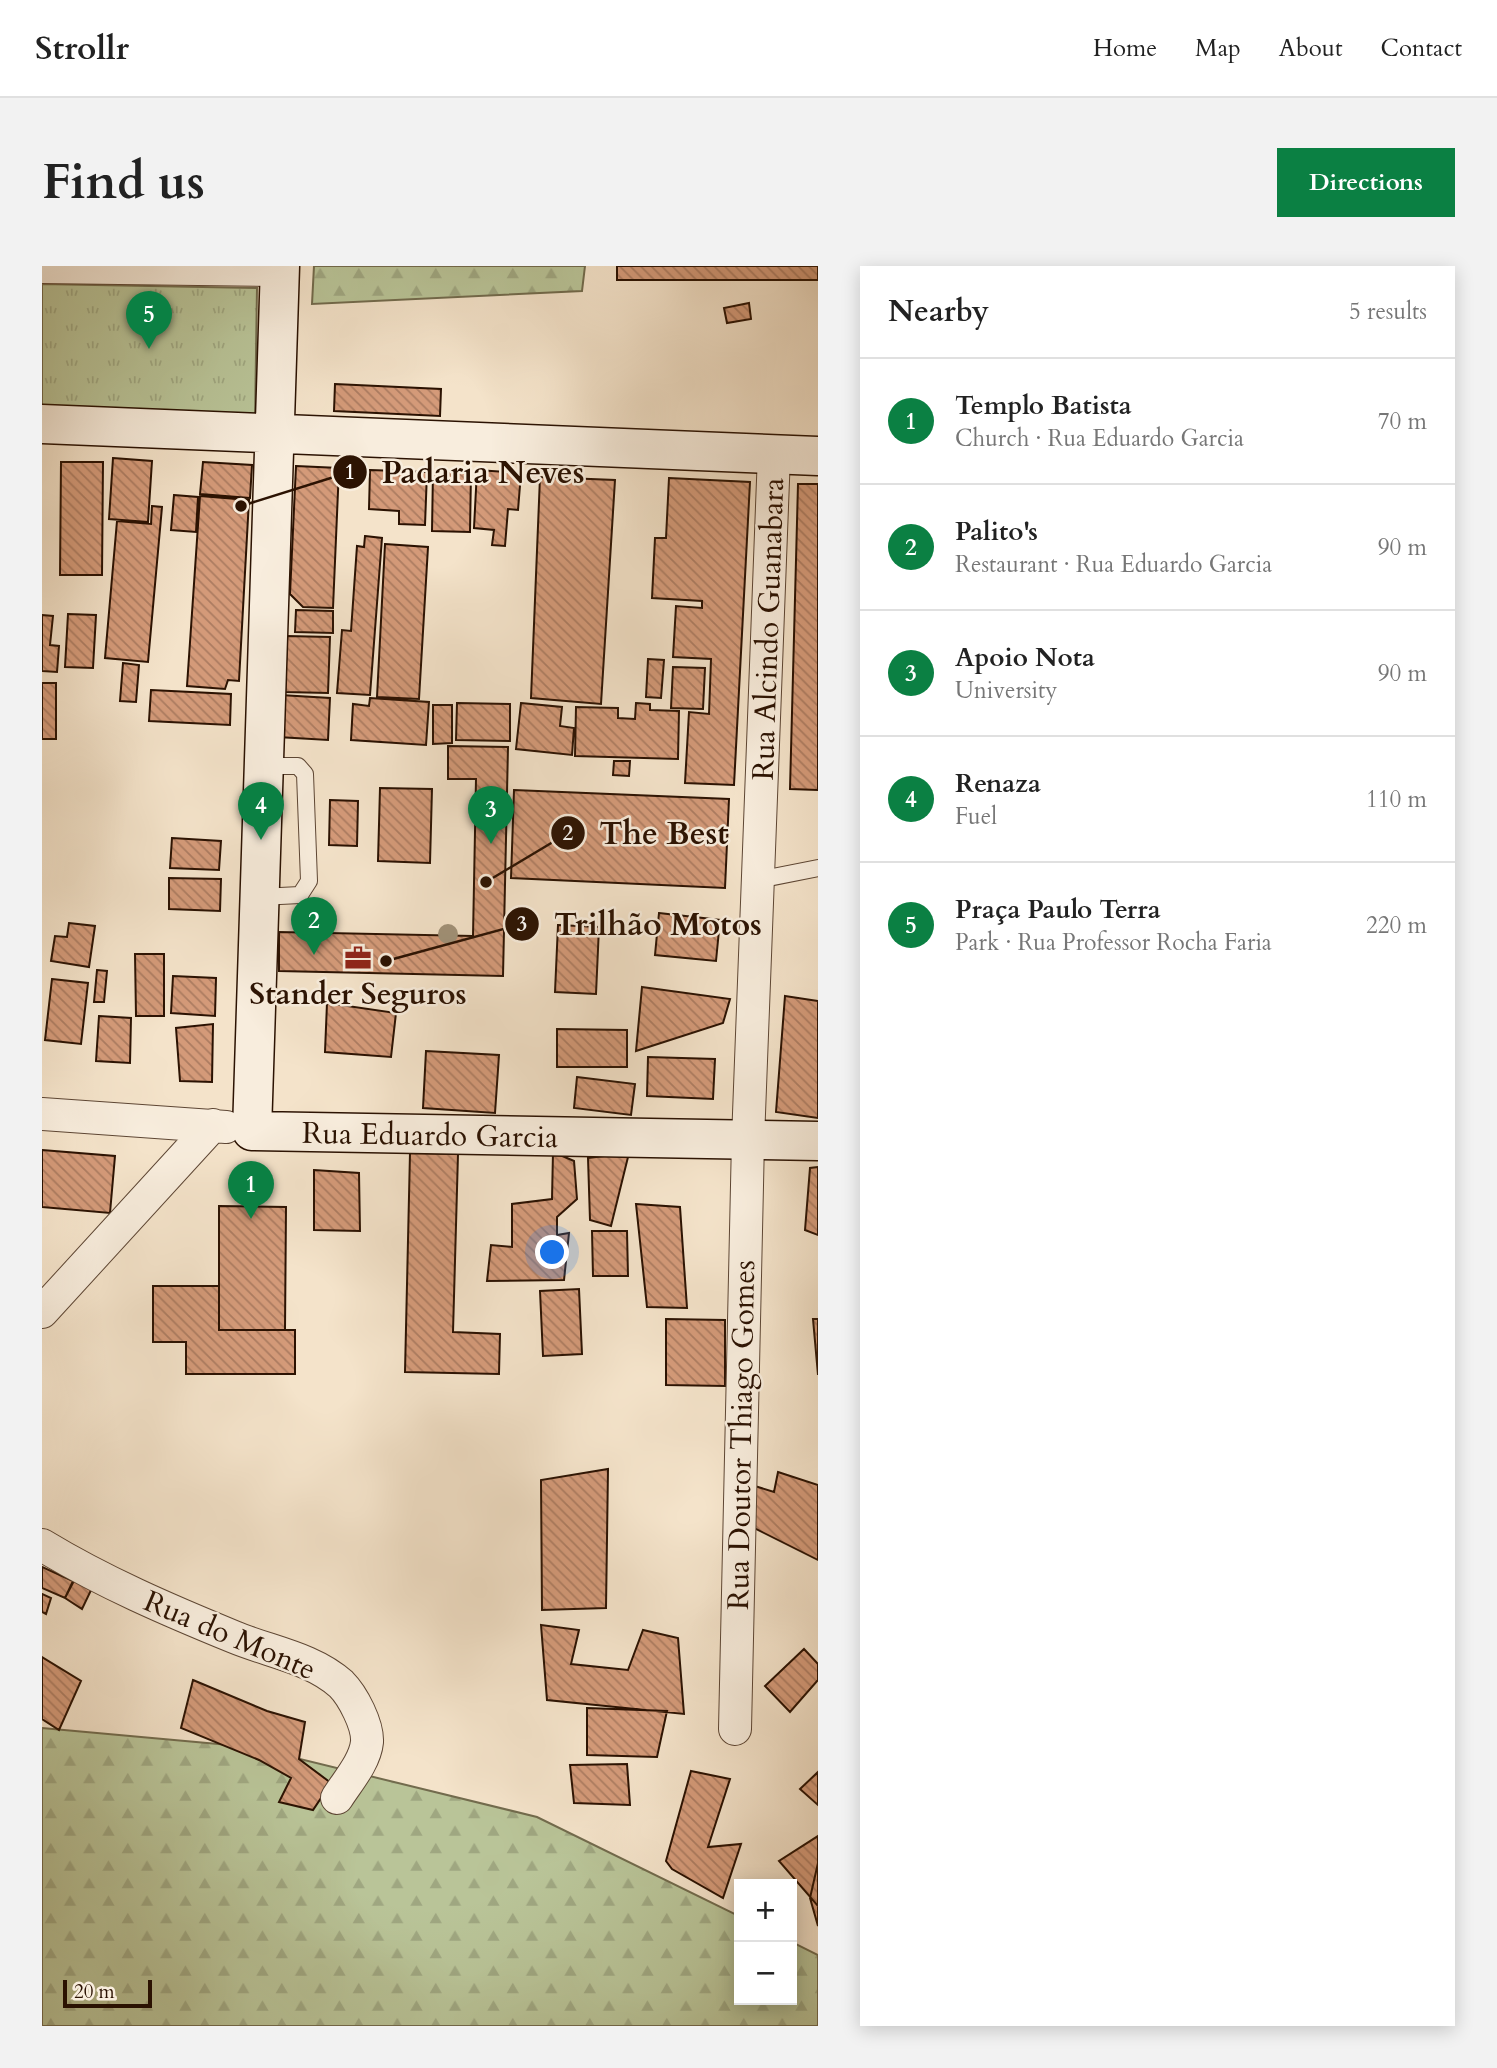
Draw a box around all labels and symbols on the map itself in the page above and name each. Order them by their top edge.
pin: 5 [126,291,172,349]
callout: Padaria Neves [333,445,599,498]
text: Padaria Neves [382,451,584,495]
text: 1 [345,458,355,487]
street label: Rua Alcindo Guanabara [743,477,794,781]
pin: 4 [238,782,284,840]
pin: 3 [468,786,514,844]
callout: The Best [551,806,743,859]
text: The Best [599,812,729,856]
text: 2 [563,819,574,848]
pin: 2 [291,897,337,955]
callout: Trilhão Motos [505,898,776,951]
text: Trilhão Motos [554,903,762,947]
text: 3 [517,910,527,939]
office icon: Stander Seguros [343,943,373,973]
place label: Stander Seguros [249,974,467,1015]
street label: Rua Eduardo Garcia [302,1113,558,1158]
pin: 1 [228,1161,274,1219]
your location [535,1235,569,1269]
street label: Rua Doutor Thiago Gomes [718,1260,765,1610]
street label: Rua do Monte [138,1581,322,1690]
scale bar [63,1977,152,2009]

